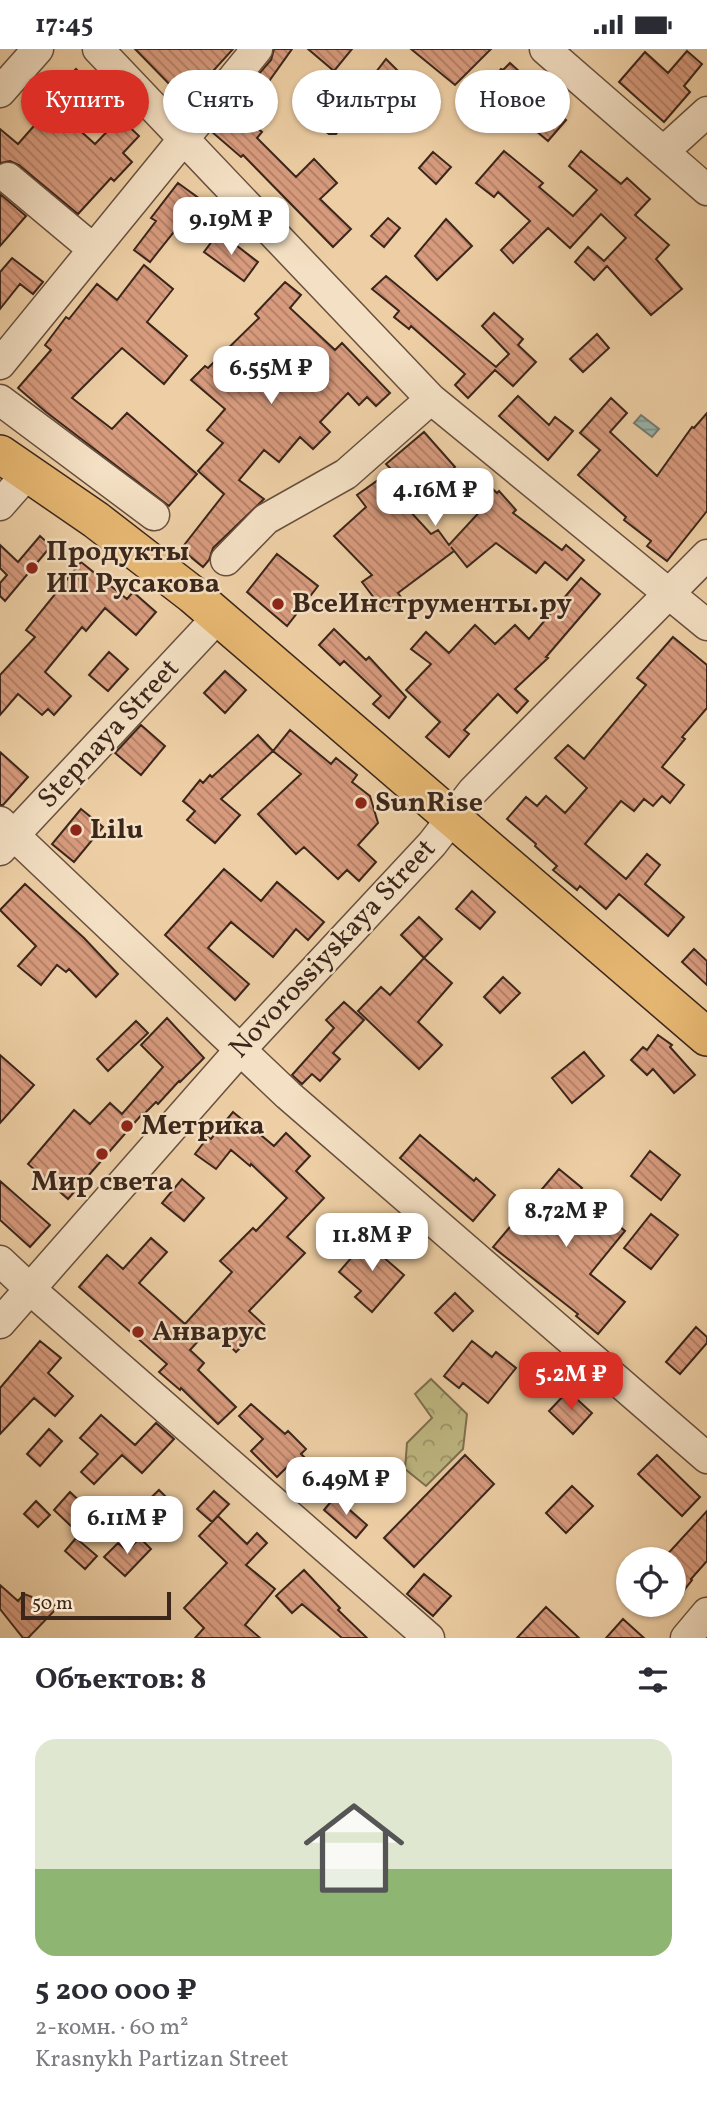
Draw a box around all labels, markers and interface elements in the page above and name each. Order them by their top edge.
text: 17:45 [35,7,93,43]
chip: Купить [21,70,149,133]
chip: Снять [163,70,278,133]
chip: Фильтры [292,70,441,133]
chip: Новое [455,70,570,133]
pin: 9.19M ₽ [166,197,296,257]
text: 9.19M ₽ [189,204,273,236]
pin: 6.55M ₽ [206,347,336,406]
text: 6.55M ₽ [229,353,313,385]
pin: 4.16M ₽ [370,469,500,528]
text: 4.16M ₽ [393,475,477,507]
place label: Продукты ИП Русакова [46,533,220,604]
marker: Продукты ИП Русакова [24,560,40,576]
place label: ВсеИнструменты.ру [292,585,572,624]
marker: ВсеИнструменты.ру [270,596,286,612]
street label: Stepnaya Street [29,650,189,818]
place label: SunRise [375,784,483,823]
marker: SunRise [353,795,369,811]
place label: Lilu [90,811,143,850]
marker: Lilu [68,822,84,838]
street label: Novorossiyskaya Street [221,831,445,1067]
place label: Метрика [141,1107,265,1146]
marker: Метрика [119,1118,135,1134]
marker: Мир света [94,1146,110,1162]
place label: Мир света [31,1163,173,1202]
pin: 8.72M ₽ [501,1189,631,1249]
text: 8.72M ₽ [524,1196,608,1228]
pin: 11.8M ₽ [307,1213,437,1273]
text: 11.8M ₽ [332,1220,412,1252]
place label: Анварус [152,1313,267,1352]
marker: Анварус [130,1324,146,1340]
pin: 5.2M ₽ [514,1353,628,1412]
text: 5.2M ₽ [535,1359,607,1391]
pin: 6.49M ₽ [281,1457,411,1517]
text: 6.49M ₽ [302,1464,390,1496]
pin: 6.11M ₽ [62,1497,192,1556]
text: 6.11M ₽ [87,1503,167,1535]
map controls [616,1547,686,1617]
button: locate [616,1547,686,1617]
scale bar [21,1589,172,1621]
text: 50 m [32,1591,73,1617]
text: Объектов: 8 [35,1659,207,1701]
icon: filters [634,1661,672,1699]
icon: home [291,1785,417,1911]
text: 5 200 000 ₽ [35,1970,197,2012]
text: 2-комн. · 60 m² [35,2012,189,2044]
text: Krasnykh Partizan Street [35,2044,289,2076]

